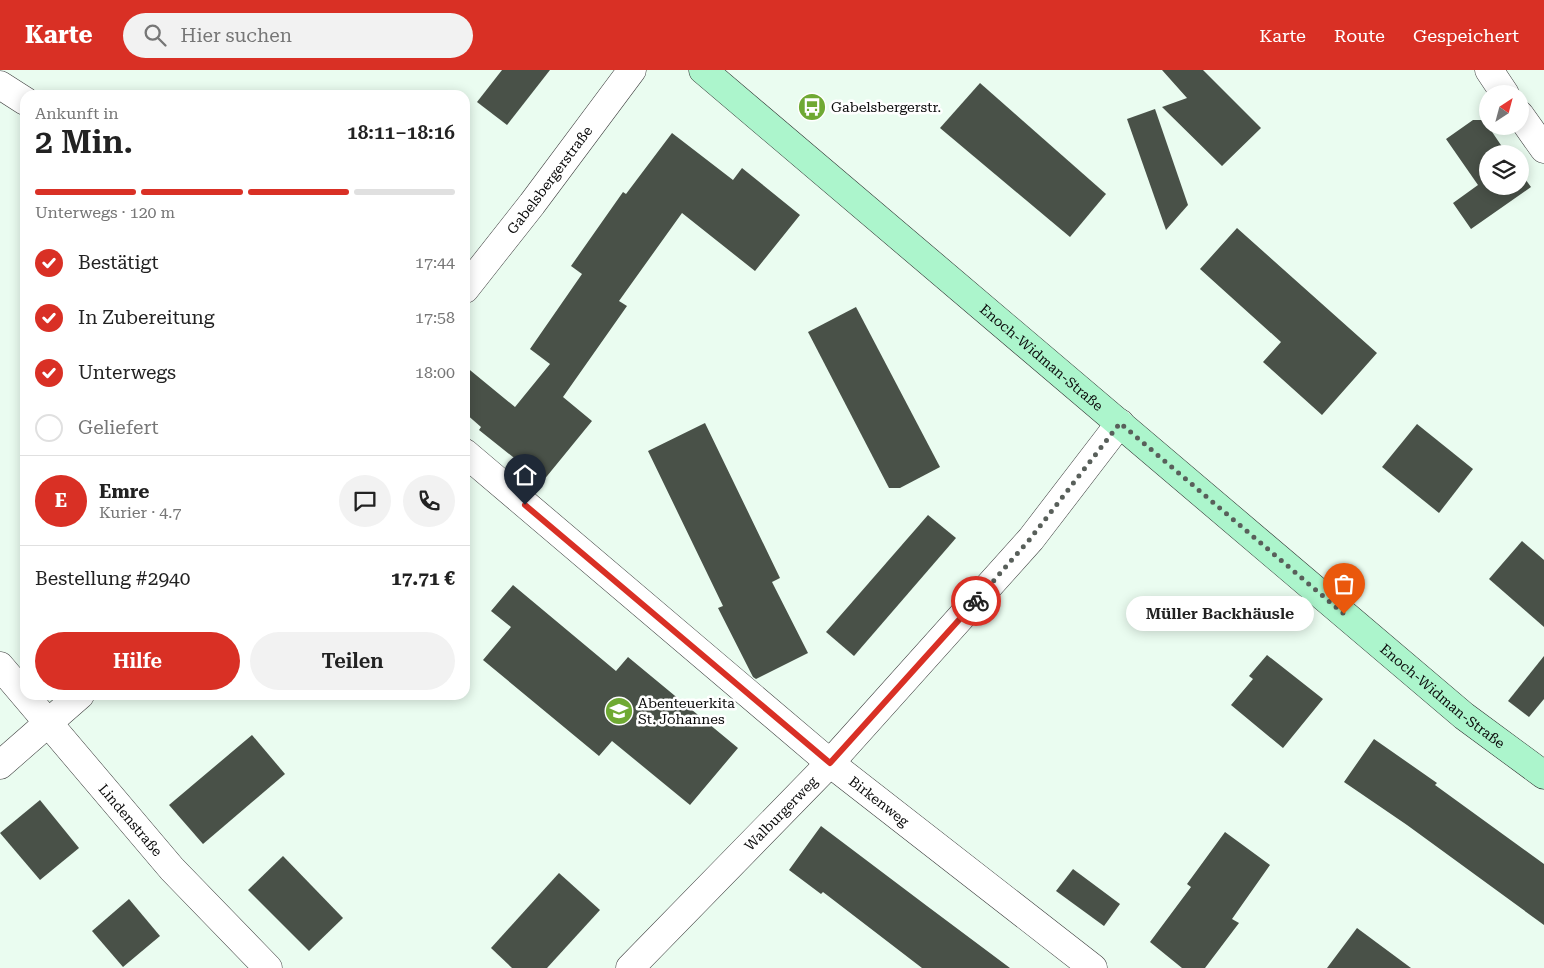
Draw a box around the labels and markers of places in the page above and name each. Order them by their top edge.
bus stop icon: Gabelsbergerstr. [797,92,827,122]
place label: Gabelsbergerstr. [831,99,941,115]
pin [504,454,546,505]
pin [1323,563,1365,614]
callout: Müller Backhäusle [1126,596,1314,632]
place label: Abenteuerkita St. Johannes [638,695,735,727]
school or university icon: Abenteuerkita St. Johannes [604,696,634,726]

